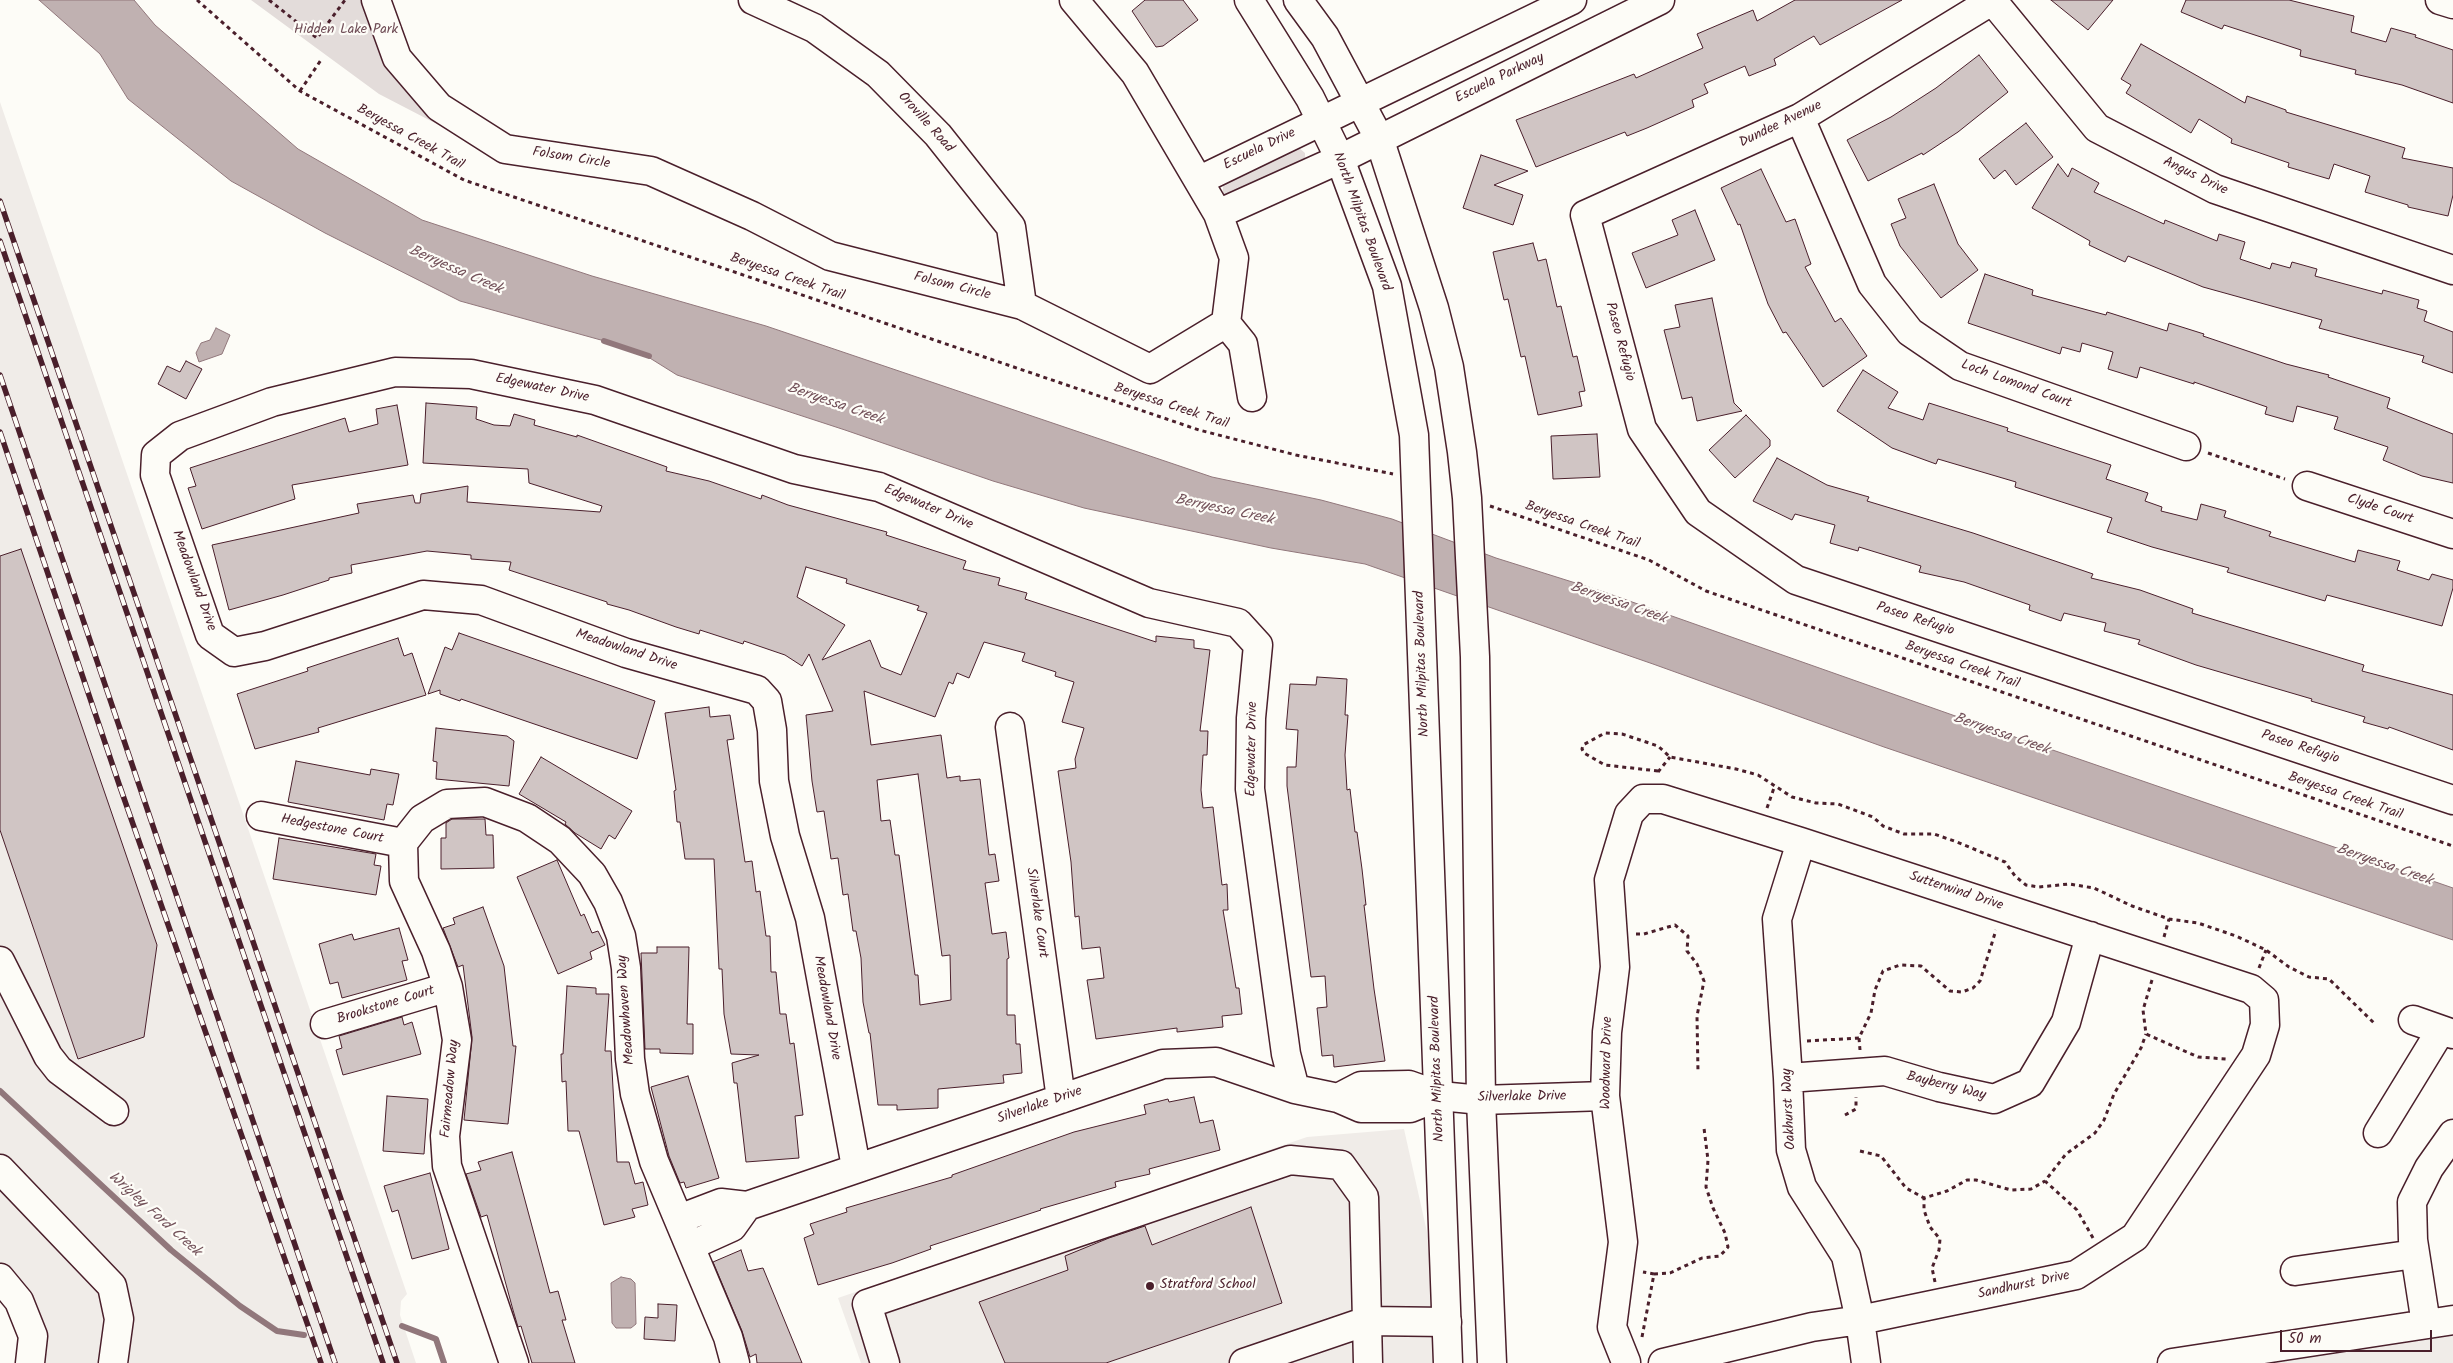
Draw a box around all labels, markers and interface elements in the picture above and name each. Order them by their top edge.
park label: Hidden Lake Park [294,23,398,39]
street label: Escuela Parkway [1453,50,1547,108]
street label: Oroville Road [893,89,957,157]
street label: Dundee Avenue [1737,98,1825,152]
street label: Beryessa Creek Trail [353,102,467,174]
street label: Escuela Drive [1221,125,1299,175]
street label: Folsom Circle [531,145,611,173]
street label: North Milpitas Boulevard [1328,150,1394,294]
street label: Angus Drive [2160,154,2230,200]
water label: Berryessa Creek [406,242,504,300]
street label: Beryessa Creek Trail [727,251,847,305]
street label: Folsom Circle [912,269,992,305]
street label: Paseo Refugio [1600,301,1638,383]
street label: Loch Lomond Court [1958,357,2074,413]
street label: Edgewater Drive [494,371,590,407]
water label: Berryessa Creek [785,380,885,430]
street label: Beryessa Creek Trail [1111,380,1231,434]
street label: Edgewater Drive [881,482,975,534]
street label: Clyde Court [2345,491,2415,529]
water label: Berryessa Creek [1173,492,1275,530]
street label: Beryessa Creek Trail [1522,499,1642,553]
street label: Meadowland Drive [167,528,219,634]
water label: Berryessa Creek [1568,579,1668,629]
street label: North Milpitas Boulevard [1412,591,1434,737]
street label: Paseo Refugio [1874,599,1956,641]
street label: Meadowland Drive [573,627,679,675]
street label: Beryessa Creek Trail [1902,639,2022,693]
street label: Edgewater Drive [1244,701,1262,797]
water label: Berryessa Creek [1951,710,2051,760]
street label: Paseo Refugio [2259,727,2341,769]
street label: Beryessa Creek Trail [2285,770,2405,824]
street label: Hedgestone Court [279,812,385,848]
water label: Berryessa Creek [2334,841,2434,891]
street label: Silverlake Court [1021,867,1051,959]
street label: Sutterwind Drive [1907,869,2005,915]
street label: Meadowland Drive [809,954,843,1062]
street label: Meadowhaven Way [615,955,639,1065]
street label: Brookstone Court [335,983,437,1029]
street label: North Milpitas Boulevard [1427,996,1449,1142]
street label: Woodward Drive [1599,1016,1617,1110]
street label: Fairmeadow Way [438,1039,464,1139]
street label: Oakhurst Way [1779,1068,1801,1150]
street label: Bayberry Way [1905,1069,1987,1105]
street label: Silverlake Drive [995,1084,1085,1128]
street label: Silverlake Drive [1478,1089,1566,1107]
water label: Wrigley Ford Creek [104,1169,204,1261]
street label: Sandhurst Drive [1977,1268,2071,1304]
place label: Stratford School [1160,1278,1256,1294]
marker: Stratford School [1144,1280,1156,1292]
scale bar [2283,1320,2436,1352]
text: 50 m [2288,1327,2322,1351]

